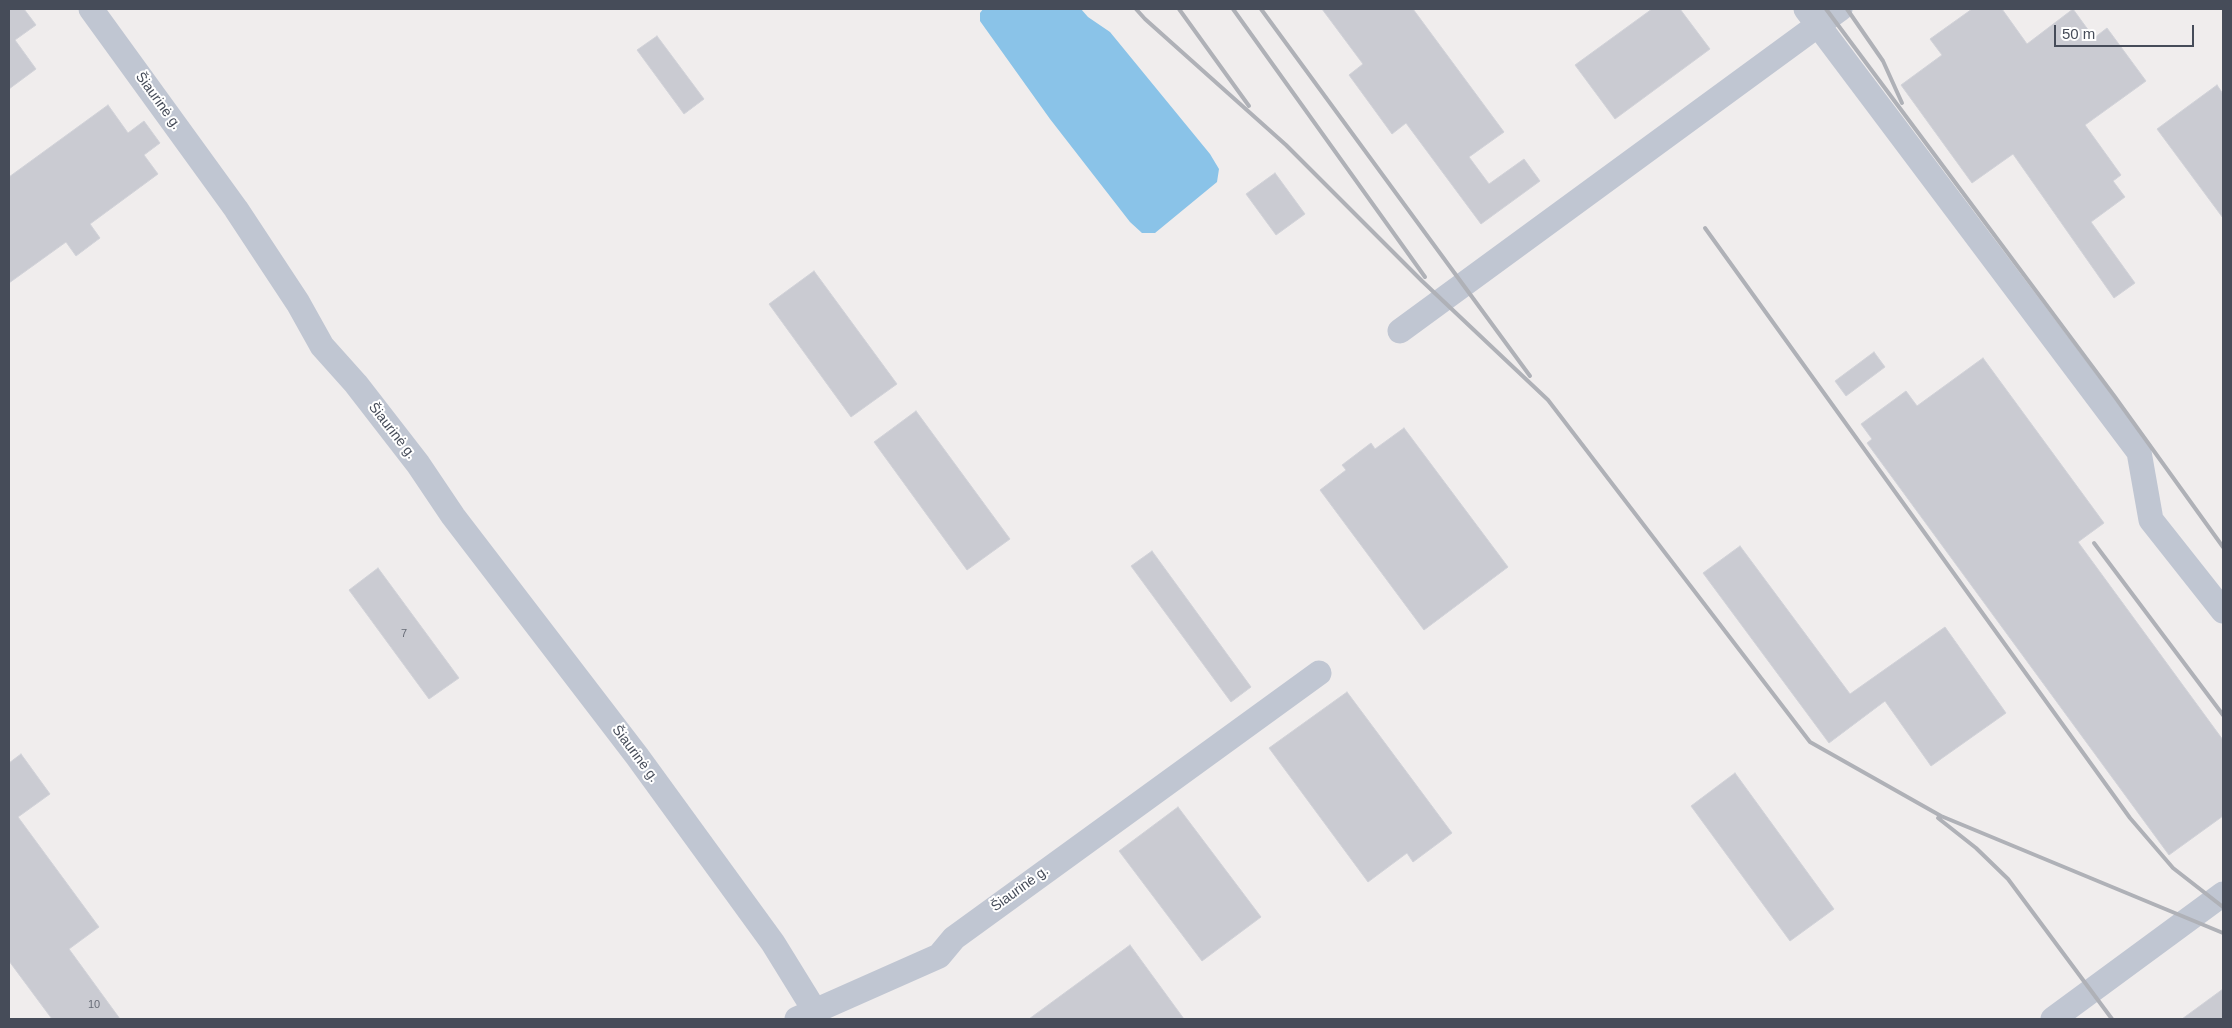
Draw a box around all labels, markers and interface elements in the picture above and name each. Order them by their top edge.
scale bar [2057,15,2197,47]
text: 50 m [2062,25,2095,42]
street label: Šiaurinė g. [132,69,184,133]
street label: Šiaurinė g. [365,399,419,463]
house number: 7 [401,627,407,641]
street label: Šiaurinė g. [608,722,662,786]
street label: Šiaurinė g. [988,863,1052,915]
house number: 10 [88,998,100,1012]

